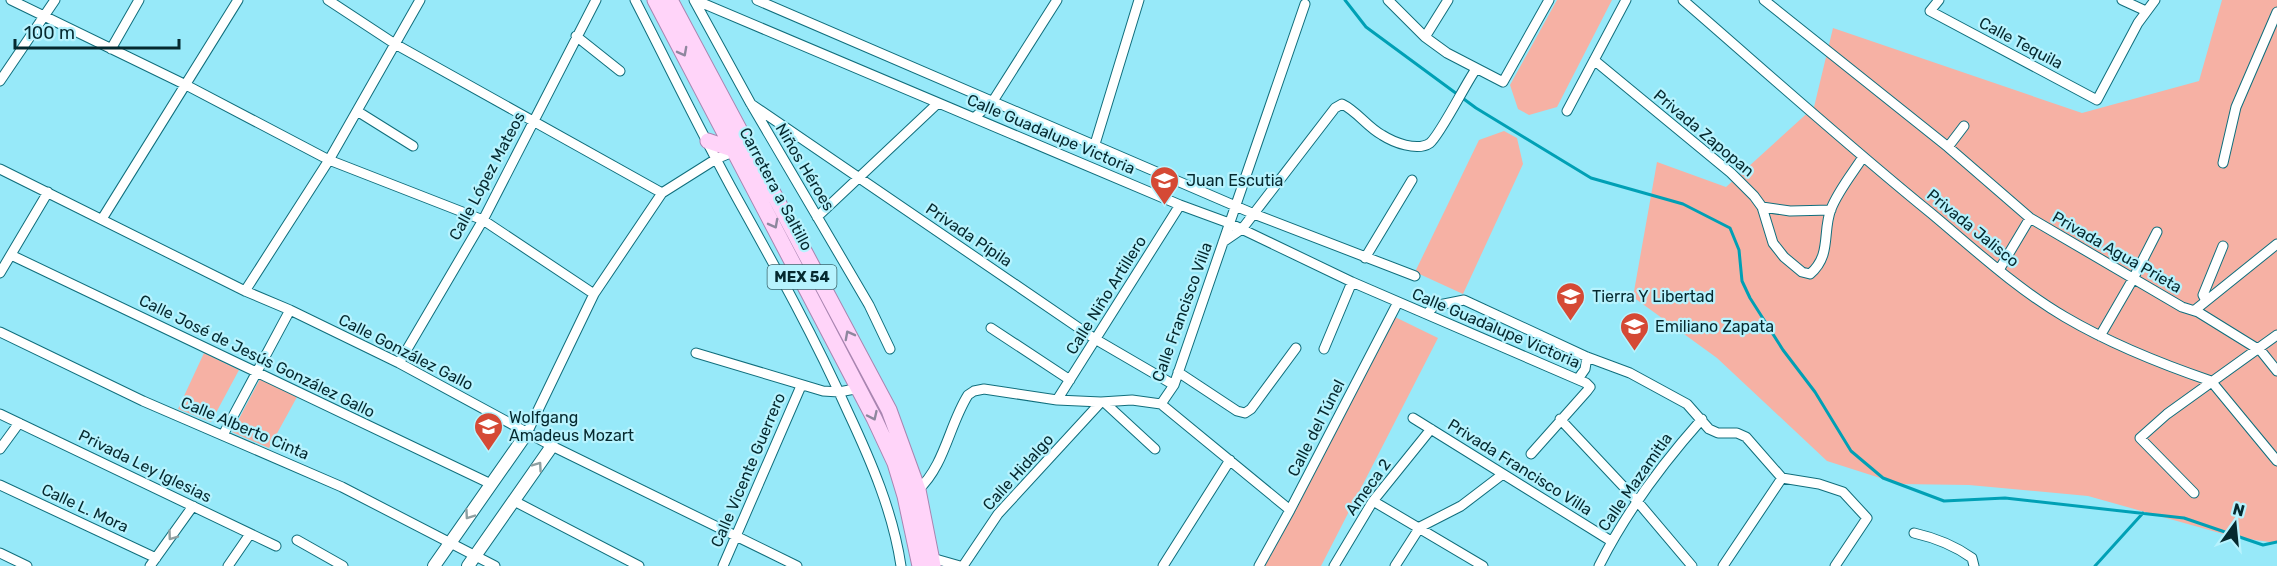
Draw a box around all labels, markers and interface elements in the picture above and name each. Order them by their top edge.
scale bar [15,12,178,50]
street label: Calle Tequila [1976,13,2066,73]
text: 100 m [24,22,75,44]
one-way arrow [676,45,687,56]
street label: Privada Zapopan [1650,86,1758,180]
street label: Calle Guadalupe Victoria [964,90,1138,178]
street label: Calle López Mateos [445,109,529,243]
street label: Niños Héroes [771,120,839,214]
street label: Carretera a Saltillo [735,124,817,254]
school or university icon: Juan Escutia [1149,164,1181,206]
place label: Juan Escutia [1186,171,1283,190]
street label: Privada Jalisco [1923,185,2023,271]
street label: Privada Pípila [922,199,1016,271]
street label: Privada Agua Prieta [2049,207,2185,297]
one-way arrow [767,218,778,228]
street label: Calle Niño Artillero [1062,232,1150,358]
street label: Calle Francisco Villa [1148,240,1216,384]
road number: MEX 54 [768,265,836,289]
school or university icon: Tierra Y Libertad [1555,280,1587,322]
street label: Calle Guadalupe Victoria [1409,284,1583,372]
place label: Tierra Y Libertad [1592,287,1714,306]
street label: Calle José de Jesús González Gallo [136,290,378,422]
street label: Calle González Gallo [336,310,476,394]
school or university icon: Emiliano Zapata [1618,310,1650,352]
place label: Emiliano Zapata [1655,317,1774,336]
one-way arrow [845,330,857,341]
street label: Calle del Túnel [1283,376,1349,480]
street label: Calle Vicente Guerrero [707,390,789,550]
street label: Calle Alberto Cinta [178,392,312,464]
place label: Wolfgang Amadeus Mozart [509,408,634,445]
one-way arrow [866,409,878,420]
school or university icon: Wolfgang Amadeus Mozart [472,410,504,452]
street label: Privada Francisco Villa [1444,415,1596,519]
street label: Privada Ley Iglesias [75,426,215,506]
street label: Calle Mazamitla [1594,429,1676,535]
street label: Calle Hidalgo [979,430,1057,514]
street label: Ameca 2 [1341,455,1395,519]
one-way arrow [531,462,542,473]
street label: Calle L. Mora [38,480,132,536]
north arrow [2205,494,2265,554]
text: N [2231,499,2247,521]
one-way arrow [465,508,476,519]
one-way arrow [168,530,179,541]

